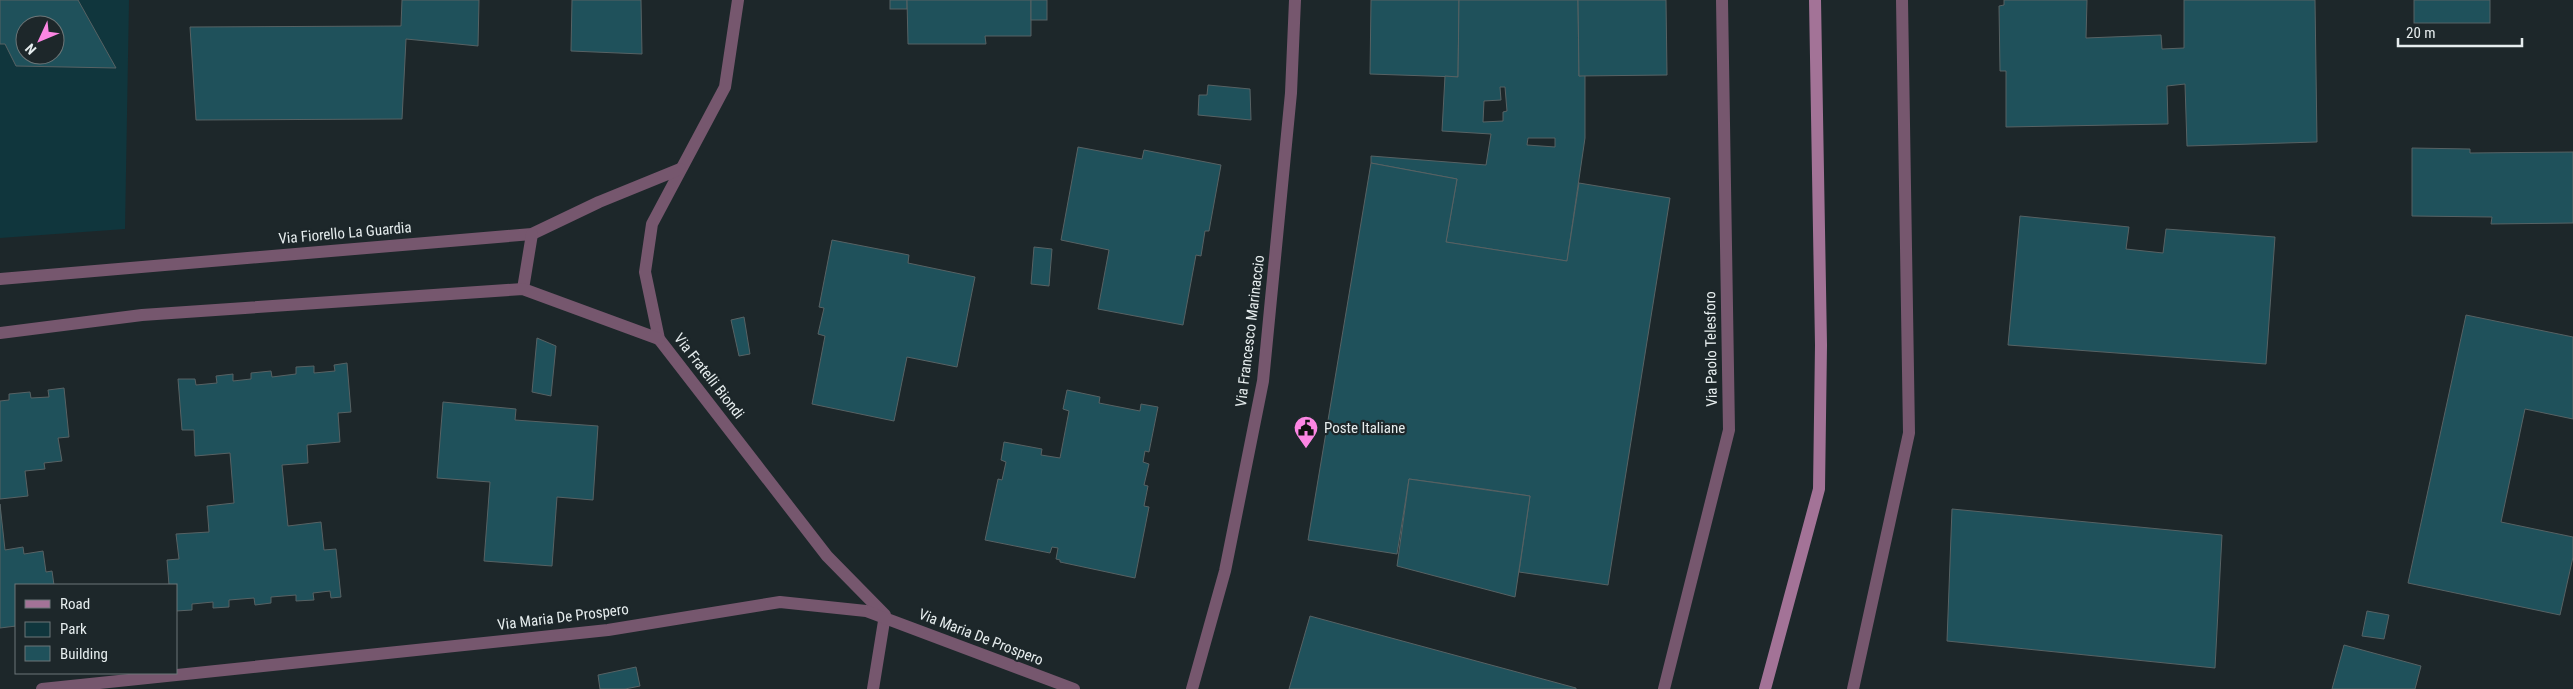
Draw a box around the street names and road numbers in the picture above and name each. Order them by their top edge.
street label: Via Fiorello La Guardia [278,218,412,248]
street label: Via Francesco Marinaccio [1232,254,1268,408]
street label: Via Paolo Telesforo [1701,291,1721,407]
street label: Via Fratelli Biondi [670,330,748,422]
street label: Via Maria De Prospero [496,600,630,634]
street label: Via Maria De Prospero [916,605,1046,669]

